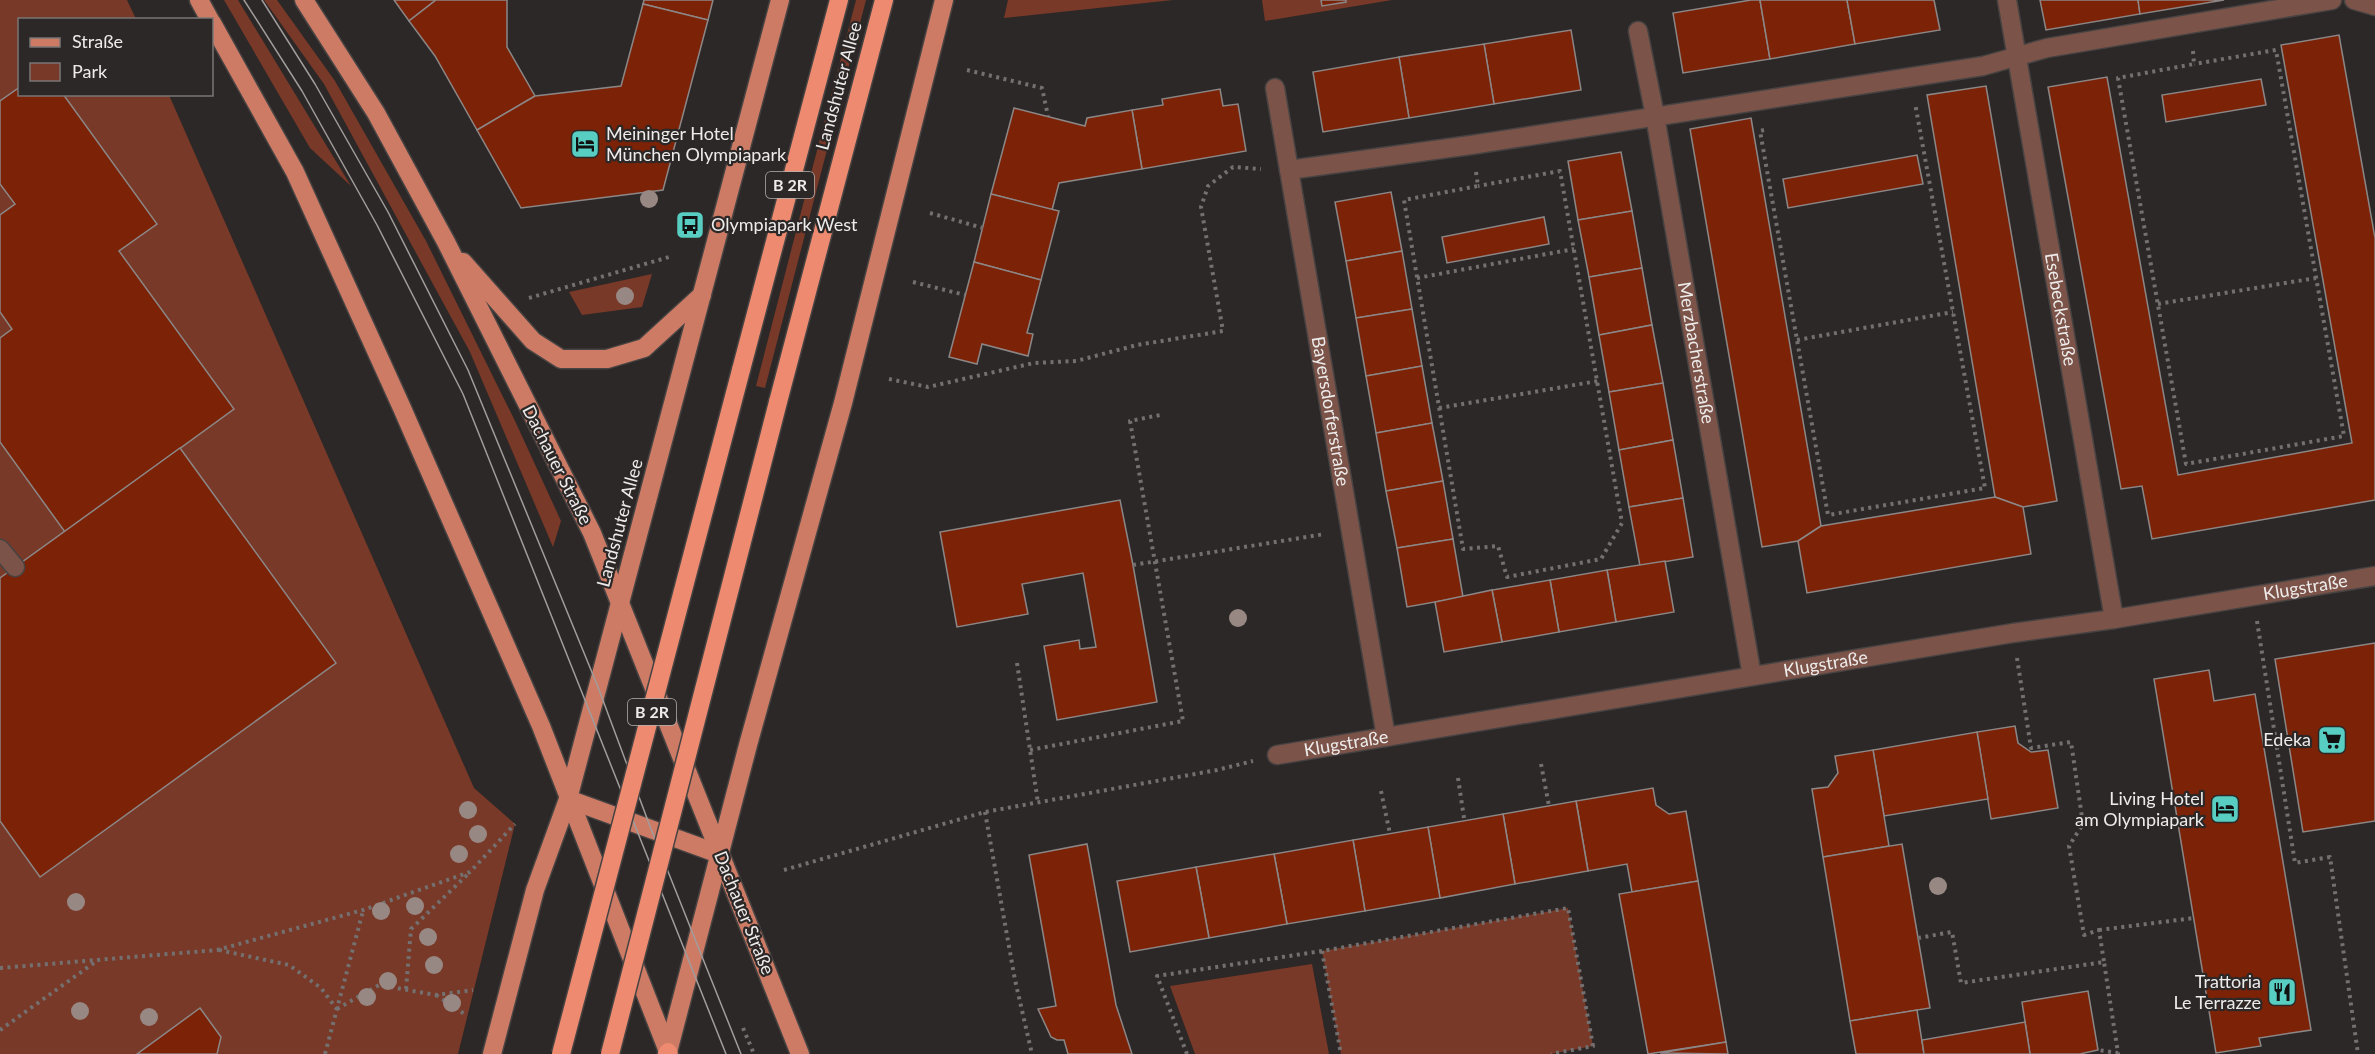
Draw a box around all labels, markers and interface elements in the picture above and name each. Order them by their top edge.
legend [18,18,213,96]
street label: Landshuter Allee [810,19,866,152]
text: Straße [72,30,123,52]
text: Park [72,60,108,82]
place label: Meininger Hotel München Olympiapark [606,122,787,165]
hotel icon: Meininger Hotel München Olympiapark [569,128,601,160]
road number: B 2R [766,172,814,198]
bus stop icon: Olympiapark West [674,209,706,241]
place label: Olympiapark West [711,213,858,235]
street label: Esebeckstraße [2041,251,2082,368]
street label: Merzbacherstraße [1674,280,1720,425]
street label: Bayersdorferstraße [1308,335,1355,488]
street label: Dachauer Straße [518,401,598,528]
street label: Landshuter Allee [591,456,647,589]
street label: Klugstraße [2261,569,2349,604]
street label: Klugstraße [1782,645,1869,681]
road number: B 2R [628,699,676,725]
supermarket icon: Edeka [2316,724,2348,756]
street label: Klugstraße [1302,725,1390,760]
place label: Edeka [2263,728,2311,750]
place label: Living Hotel am Olympiapark [2075,787,2205,830]
hotel icon: Living Hotel am Olympiapark [2209,793,2241,825]
street label: Dachauer Straße [710,848,780,978]
place label: Trattoria Le Terrazze [2173,970,2261,1013]
restaurant icon: Trattoria Le Terrazze [2266,976,2298,1008]

